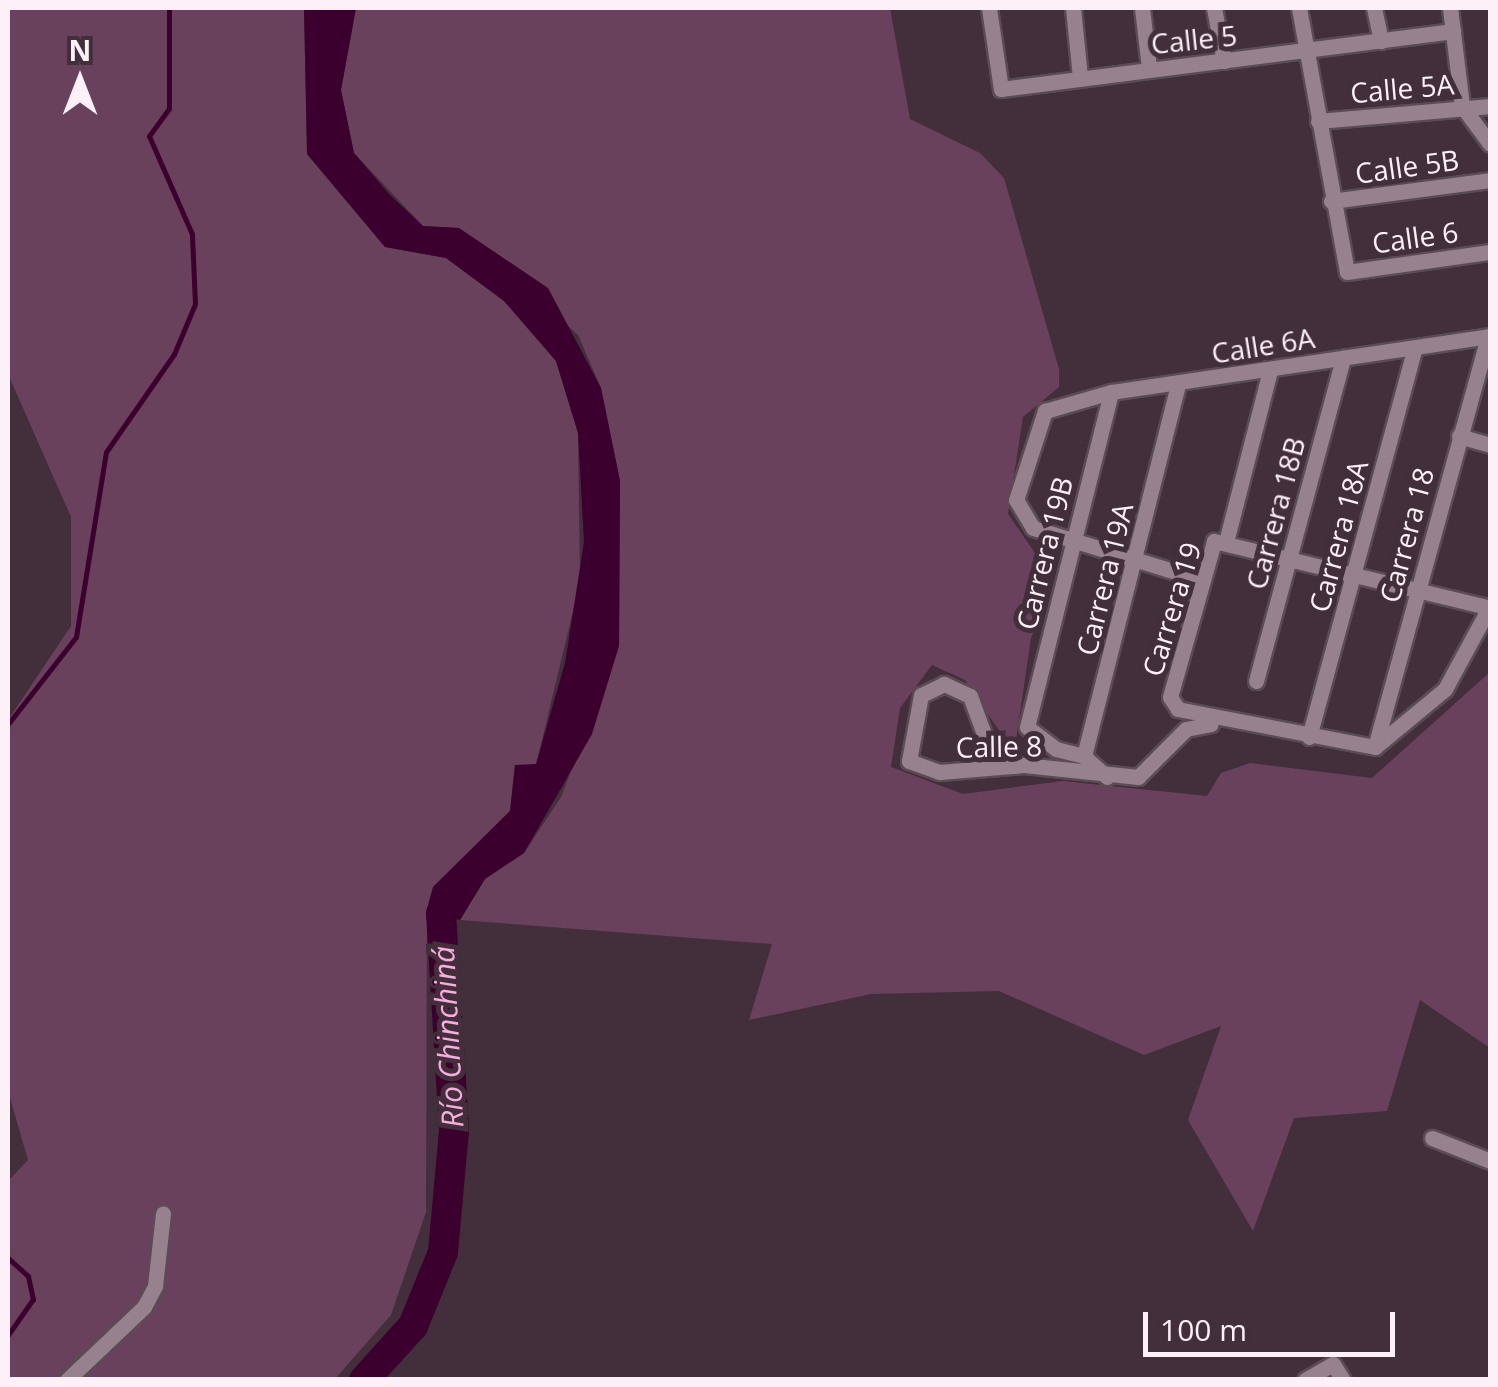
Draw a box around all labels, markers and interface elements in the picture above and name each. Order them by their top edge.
street label: Calle 5 [1149,18,1239,60]
north arrow [30,30,130,130]
text: N [69,31,91,69]
street label: Calle 5A [1349,67,1455,109]
street label: Calle 5B [1353,142,1461,190]
street label: Calle 6 [1370,214,1460,260]
street label: Calle 6A [1209,320,1317,370]
street label: Carrera 18B [1239,433,1311,593]
street label: Carrera 18A [1302,456,1374,616]
street label: Carrera 18 [1372,464,1440,606]
street label: Carrera 19B [1009,473,1079,633]
street label: Carrera 19A [1069,499,1139,659]
street label: Carrera 19 [1135,538,1207,680]
street label: Calle 8 [956,728,1042,764]
water label: Río Chinchiná [425,945,471,1129]
scale bar [1148,1292,1400,1354]
text: 100 m [1160,1309,1247,1350]

